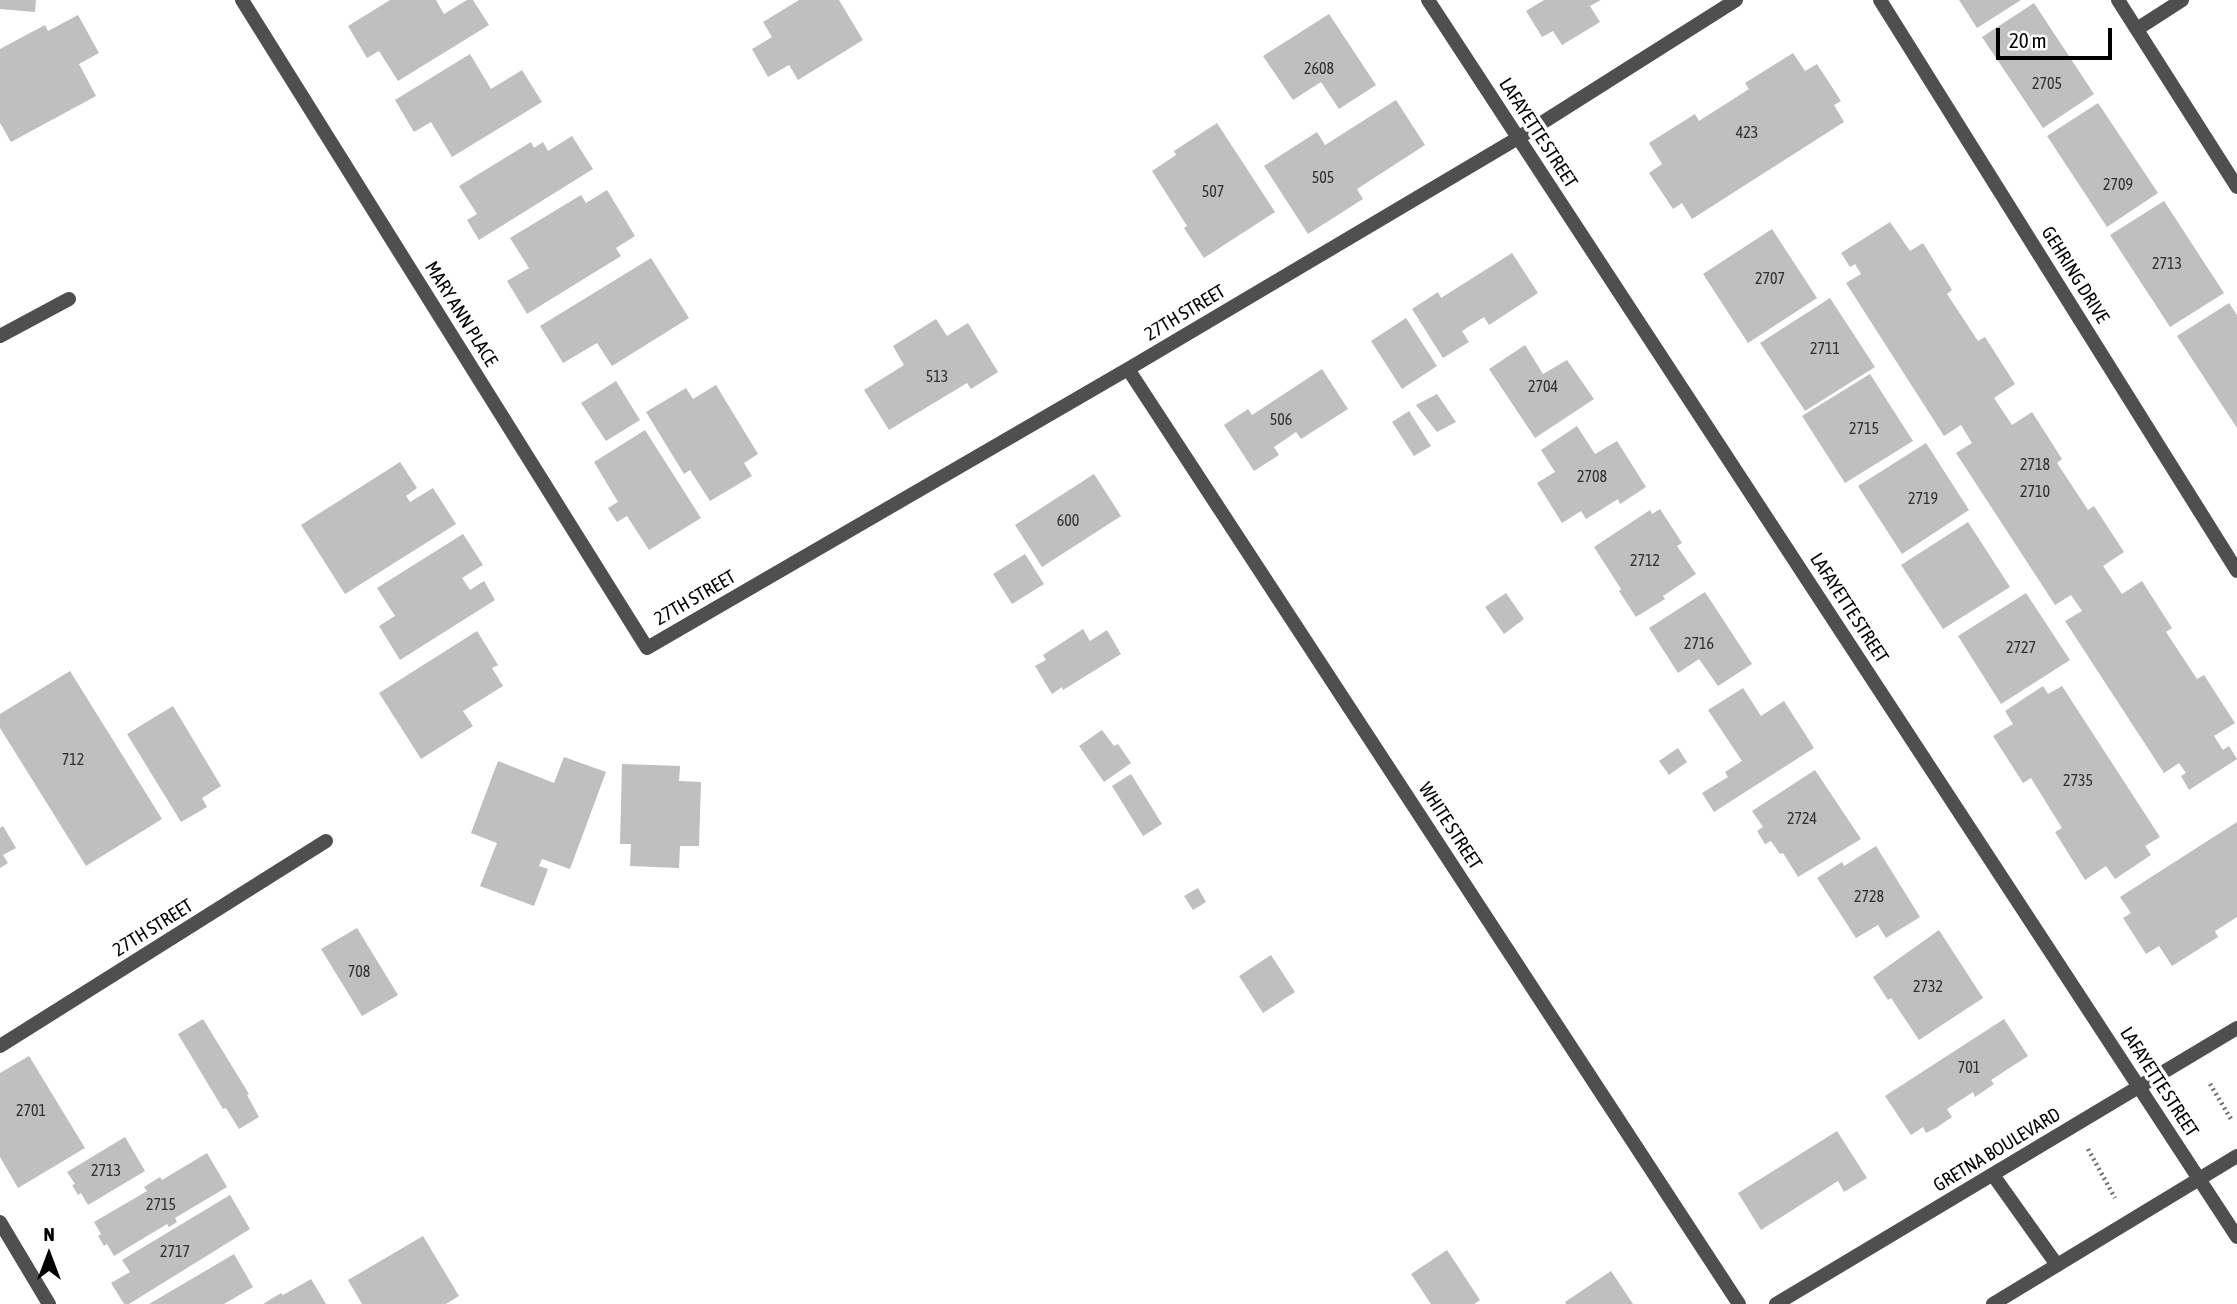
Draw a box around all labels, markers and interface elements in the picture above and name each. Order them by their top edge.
scale bar [1999,14,2114,58]
text: 20 m [2009,28,2047,52]
house number: 2608 [1304,59,1334,79]
street label: LAFAYETTE STREET [1494,74,1582,192]
house number: 2705 [2032,74,2062,94]
house number: 423 [1736,123,1758,143]
house number: 505 [1312,168,1334,188]
house number: 2709 [2103,175,2133,195]
house number: 507 [1202,182,1224,202]
street label: GEHRING DRIVE [2036,222,2114,328]
house number: 2713 [2152,254,2182,274]
street label: MARY ANN PLACE [420,257,502,371]
house number: 2707 [1755,269,1785,289]
street label: 27TH STREET [1140,280,1230,346]
house number: 2711 [1810,339,1840,359]
house number: 513 [926,367,948,387]
house number: 2704 [1528,377,1558,397]
house number: 506 [1270,410,1292,430]
house number: 2715 [1849,419,1879,439]
house number: 2718 [2020,455,2050,475]
house number: 2708 [1577,467,1607,487]
house number: 2710 [2020,482,2050,502]
house number: 2719 [1908,489,1938,509]
house number: 600 [1057,511,1079,531]
street label: LAFAYETTE STREET [1805,549,1893,667]
house number: 2712 [1630,551,1660,571]
street label: 27TH STREET [650,566,740,630]
house number: 2716 [1684,634,1714,654]
house number: 2727 [2006,638,2036,658]
house number: 712 [62,750,84,770]
house number: 2735 [2063,771,2093,791]
street label: WHITE STREET [1413,778,1487,874]
house number: 2724 [1787,809,1817,829]
house number: 2728 [1854,887,1884,907]
street label: 27TH STREET [109,894,197,962]
house number: 708 [348,962,370,982]
house number: 2732 [1913,977,1943,997]
street label: LAFAYETTE STREET [2115,1023,2203,1141]
house number: 701 [1958,1058,1980,1078]
house number: 2701 [16,1101,46,1121]
street label: GRETNA BOULEVARD [1929,1103,2065,1197]
house number: 2713 [91,1161,121,1181]
house number: 2715 [146,1195,176,1215]
north arrow [14,1220,84,1290]
text: N [43,1223,55,1245]
house number: 2717 [160,1242,190,1262]

